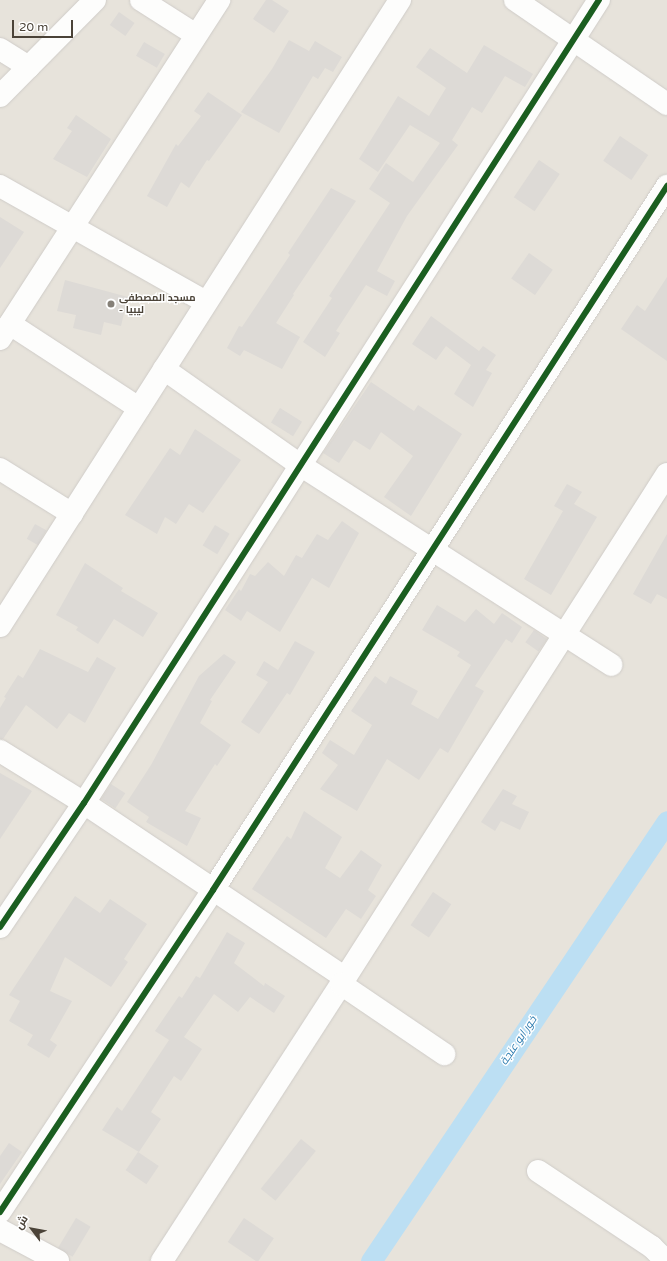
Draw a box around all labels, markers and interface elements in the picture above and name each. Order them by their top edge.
scale bar [14,12,75,38]
text: 20 m [19,20,48,34]
place label: مسجد المصطفى - ليبيا [119,292,196,316]
marker: مسجد المصطفى - ليبيا [106,299,116,309]
water label: خور ابو عنجة [498,1014,540,1068]
north arrow [12,1209,52,1249]
text: ش [12,1213,31,1232]

